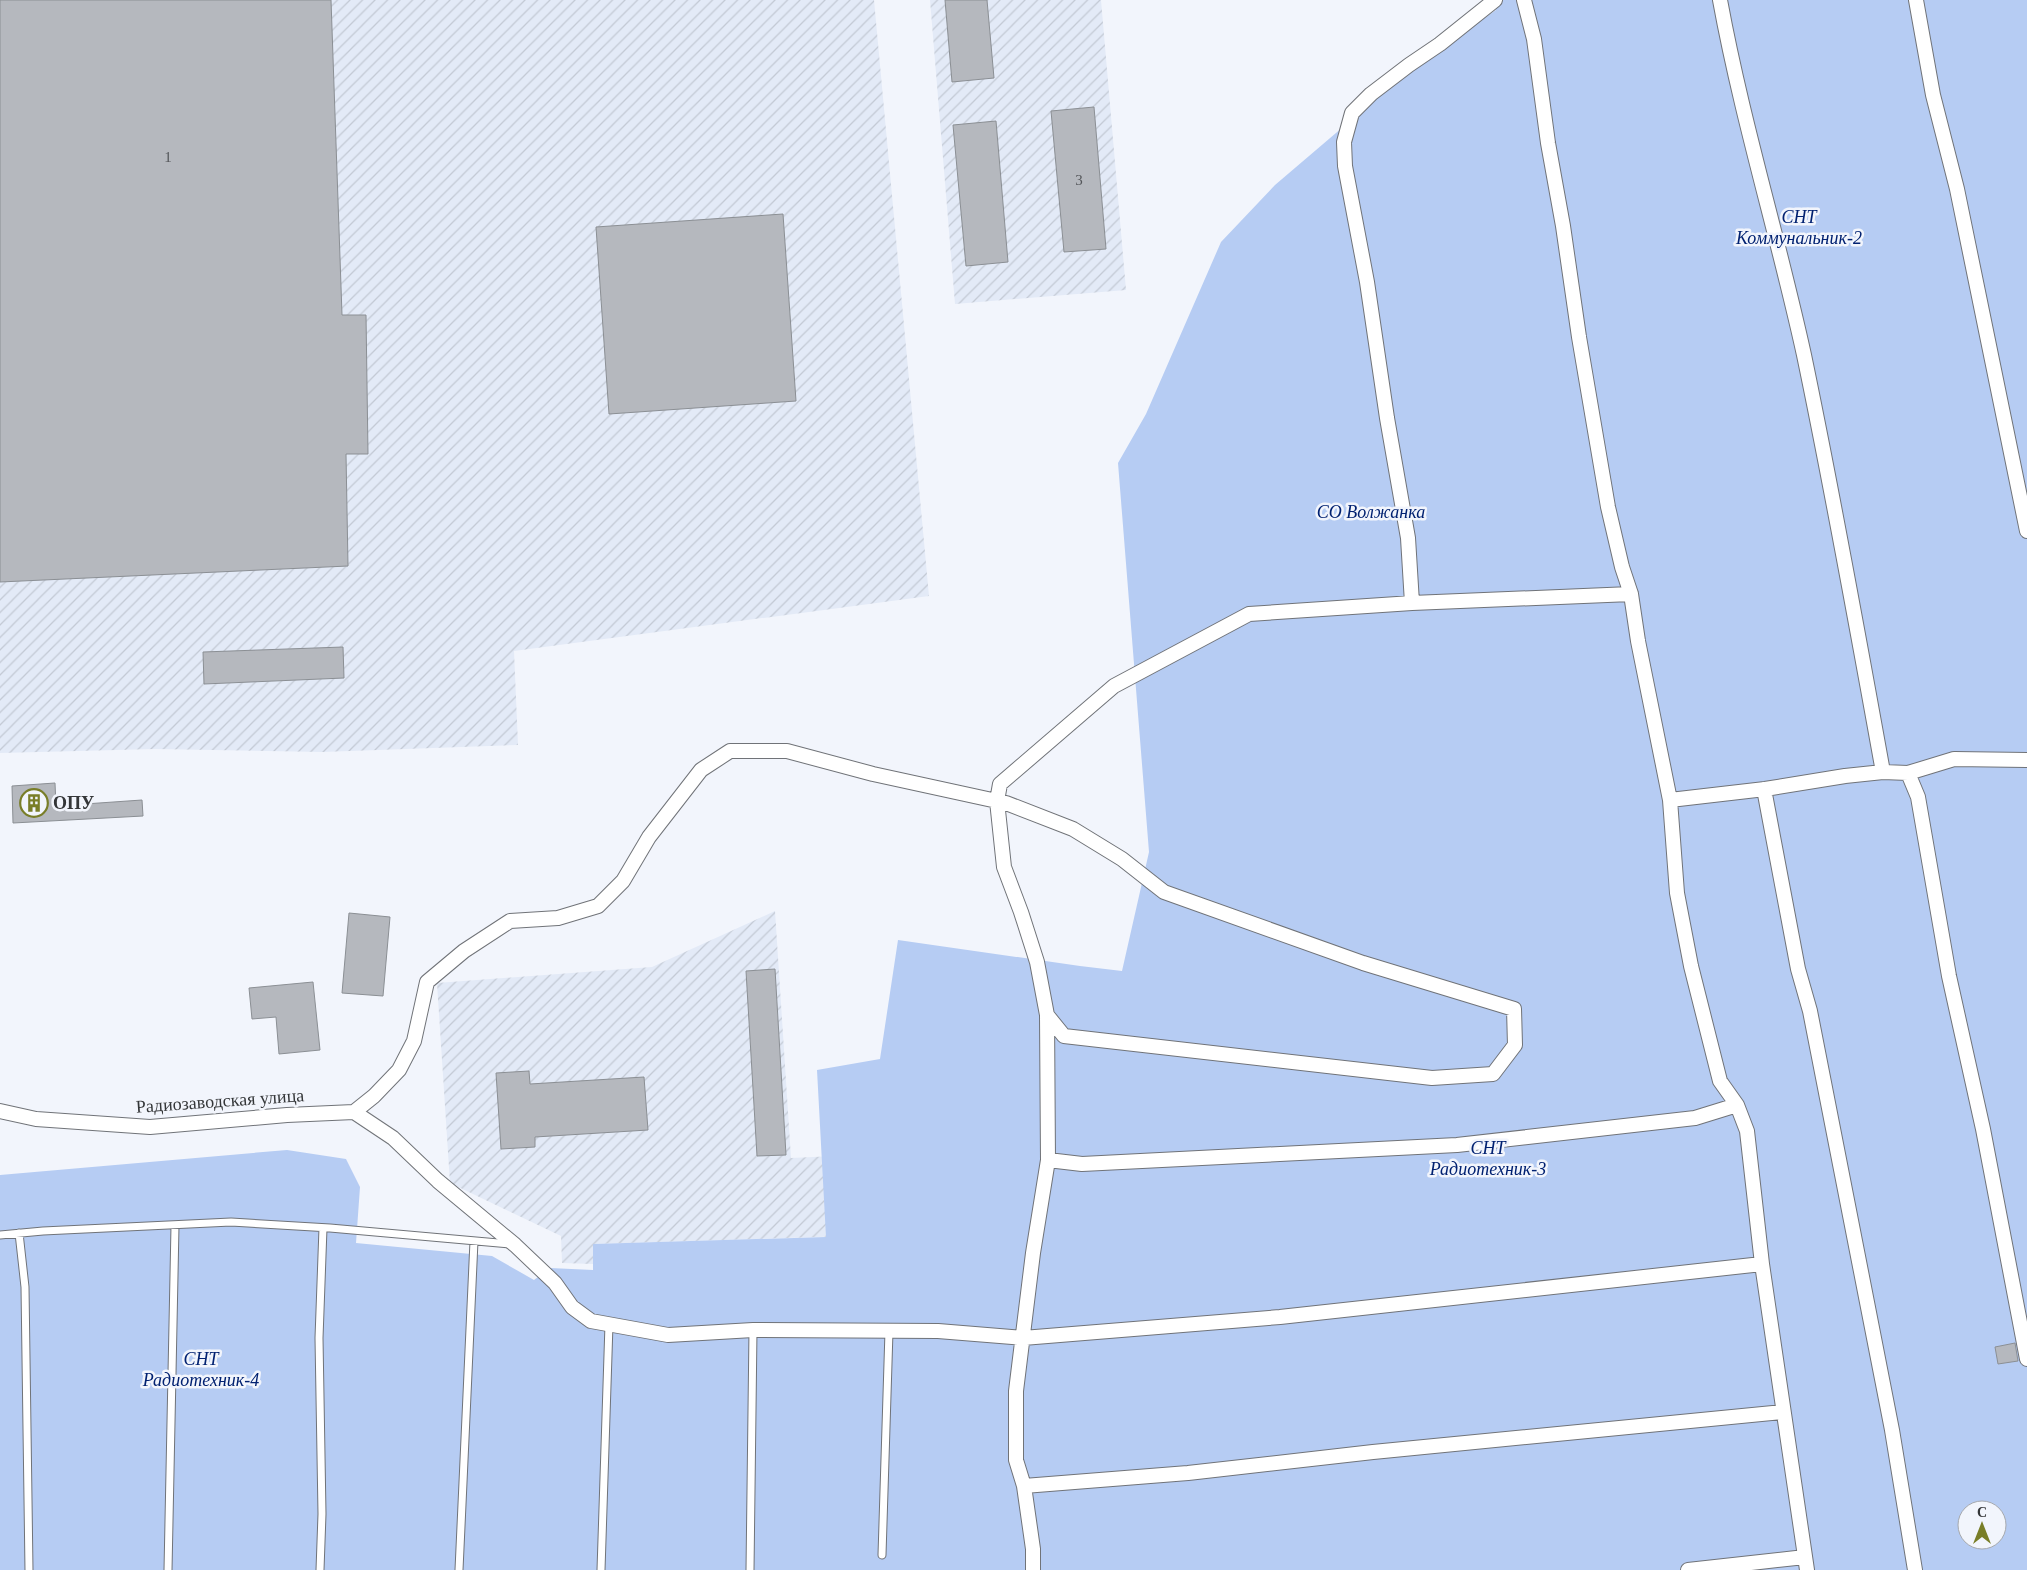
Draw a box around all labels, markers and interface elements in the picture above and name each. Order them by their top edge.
house number: 1 [164,149,172,165]
house number: 3 [1075,172,1083,188]
park label: СНТ Коммунальник-2 [1735,207,1862,248]
park label: СО Волжанка [1317,502,1425,522]
building icon: ОПУ [19,788,49,818]
place label: ОПУ [53,793,94,813]
street label: Радиозаводская улица [135,1085,305,1117]
park label: СНТ Радиотехник-3 [1429,1138,1546,1179]
park label: СНТ Радиотехник-4 [142,1349,259,1390]
north arrow [1957,1500,2007,1550]
text: С [1977,1505,1987,1520]

